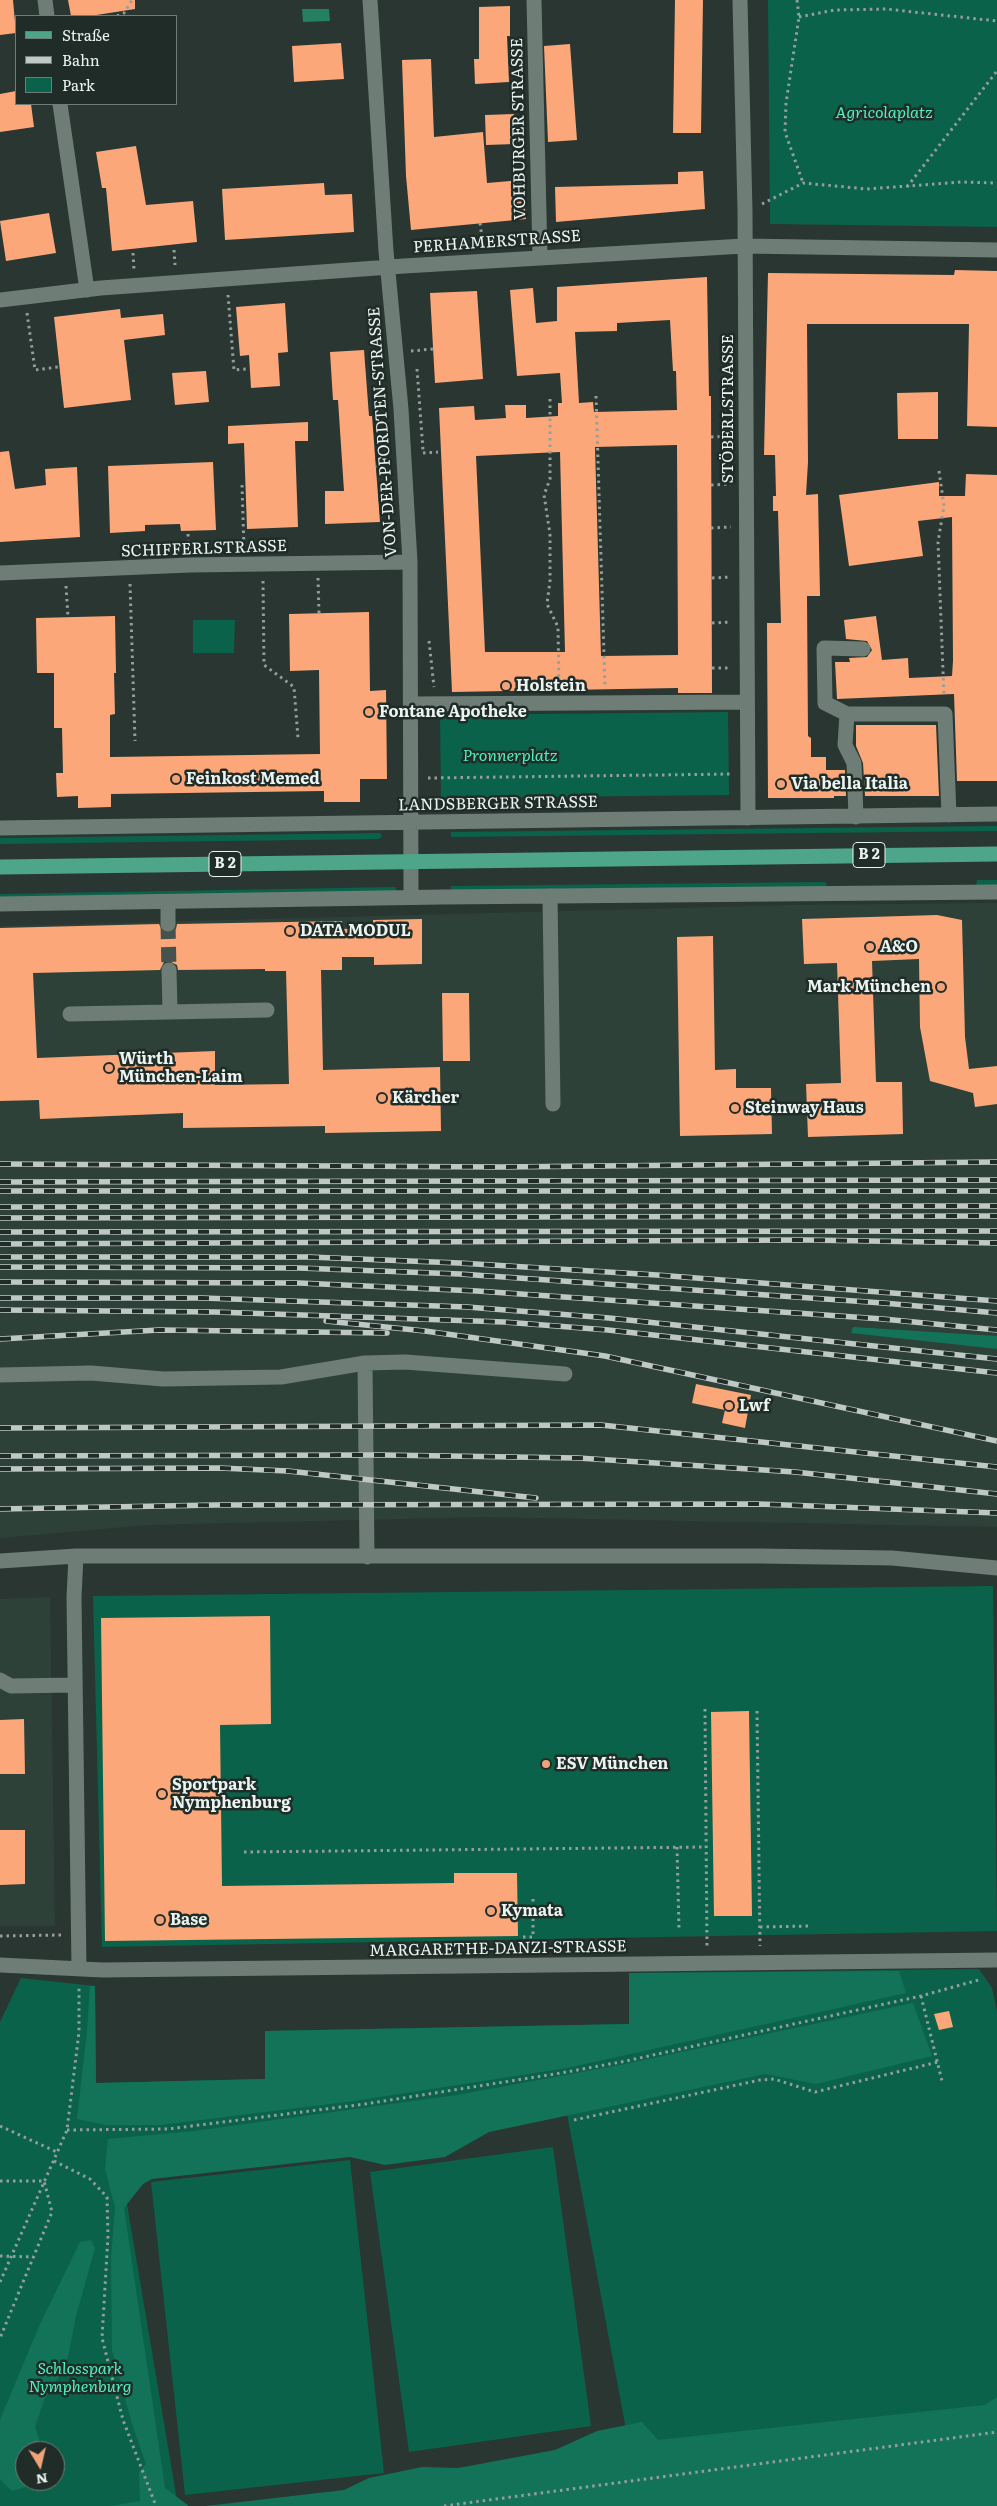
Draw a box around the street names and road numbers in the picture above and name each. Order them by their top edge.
street label: VOHBURGER STRASSE [508,38,530,220]
street label: PERHAMERSTRASSE [413,227,581,257]
street label: VON-DER-PFORDTEN-STRASSE [365,306,401,558]
street label: STÖBERLSTRASSE [718,334,738,484]
street label: SCHIFFERLSTRASSE [121,537,287,561]
street label: LANDSBERGER STRASSE [398,793,598,815]
road number: B 2 [853,842,885,868]
road number: B 2 [209,852,241,876]
street label: MARGARETHE-DANZI-STRASSE [369,1937,627,1961]

